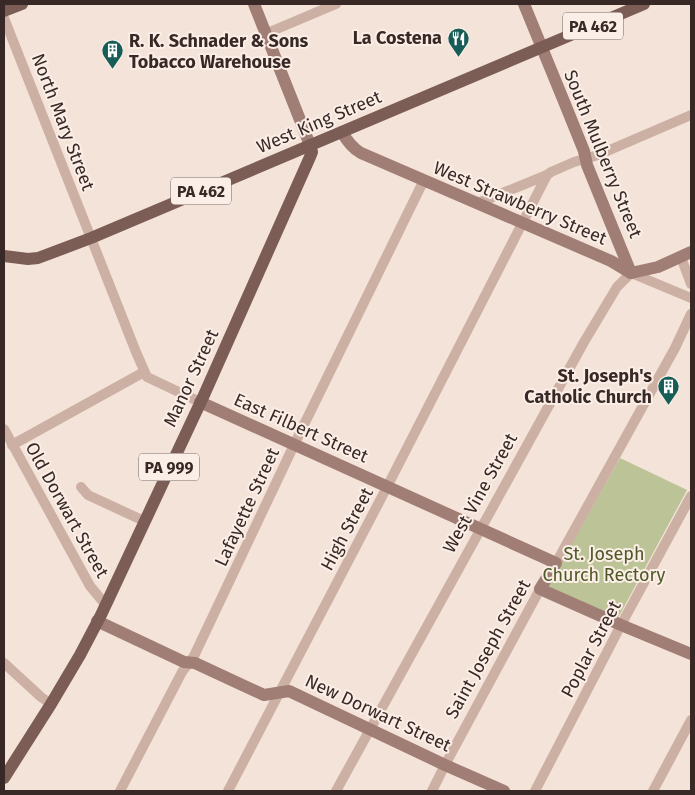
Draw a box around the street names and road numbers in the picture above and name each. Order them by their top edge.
road number: PA 462 [563,12,623,40]
street label: North Mary Street [27,50,99,194]
street label: South Mulberry Street [559,67,647,242]
street label: West King Street [253,86,385,158]
street label: West Strawberry Street [430,156,610,250]
road number: PA 462 [171,178,231,205]
street label: Manor Street [159,325,223,430]
street label: East Filbert Street [230,389,372,468]
street label: West Vine Street [438,429,522,557]
street label: Old Dorwart Street [21,438,114,582]
street label: Lafayette Street [210,444,284,570]
road number: PA 999 [139,454,199,481]
street label: High Street [316,483,378,574]
street label: Saint Joseph Street [441,575,536,722]
street label: Poplar Street [556,596,626,701]
street label: New Dorwart Street [302,670,455,757]

